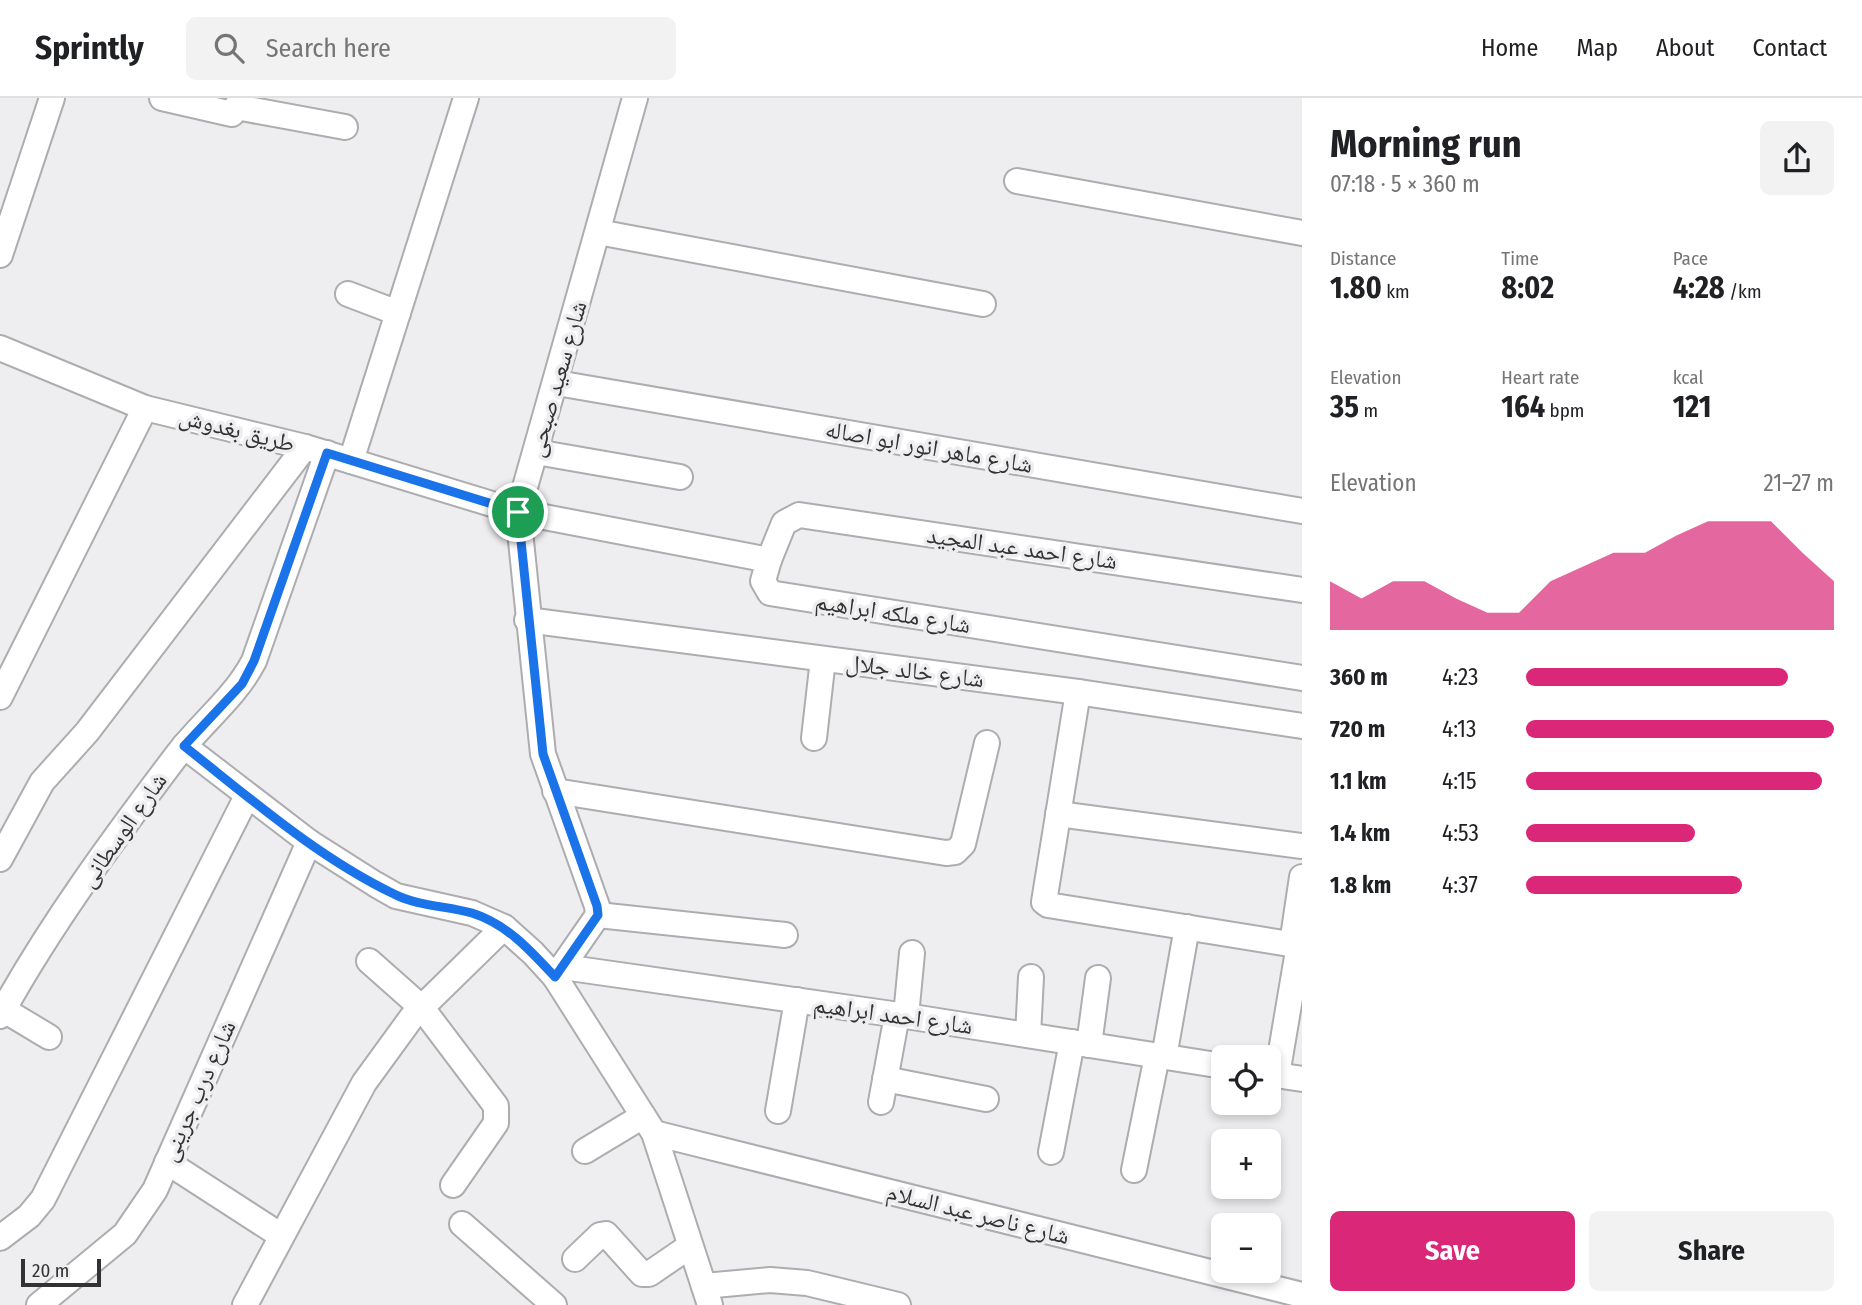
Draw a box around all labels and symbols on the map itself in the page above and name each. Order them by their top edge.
street label: شارع سعيد صبحى [521,298,594,461]
street label: طريق بغدوش [176,402,298,458]
street label: شارع ماهر انور ابو اصاله [823,415,1035,480]
pin [488,482,548,542]
street label: شارع احمد عبد المجيد [925,521,1119,576]
street label: شارع ملكه ابراهيم [813,587,973,641]
street label: شارع خالد جلال [844,649,986,694]
street label: شارع الوسطانى [73,767,174,893]
street label: شارع احمد ابراهيم [811,990,974,1042]
street label: شارع درب جرينى [154,1016,242,1166]
street label: شارع ناصر عبد السلام [883,1178,1072,1252]
scale bar [21,1256,102,1288]

